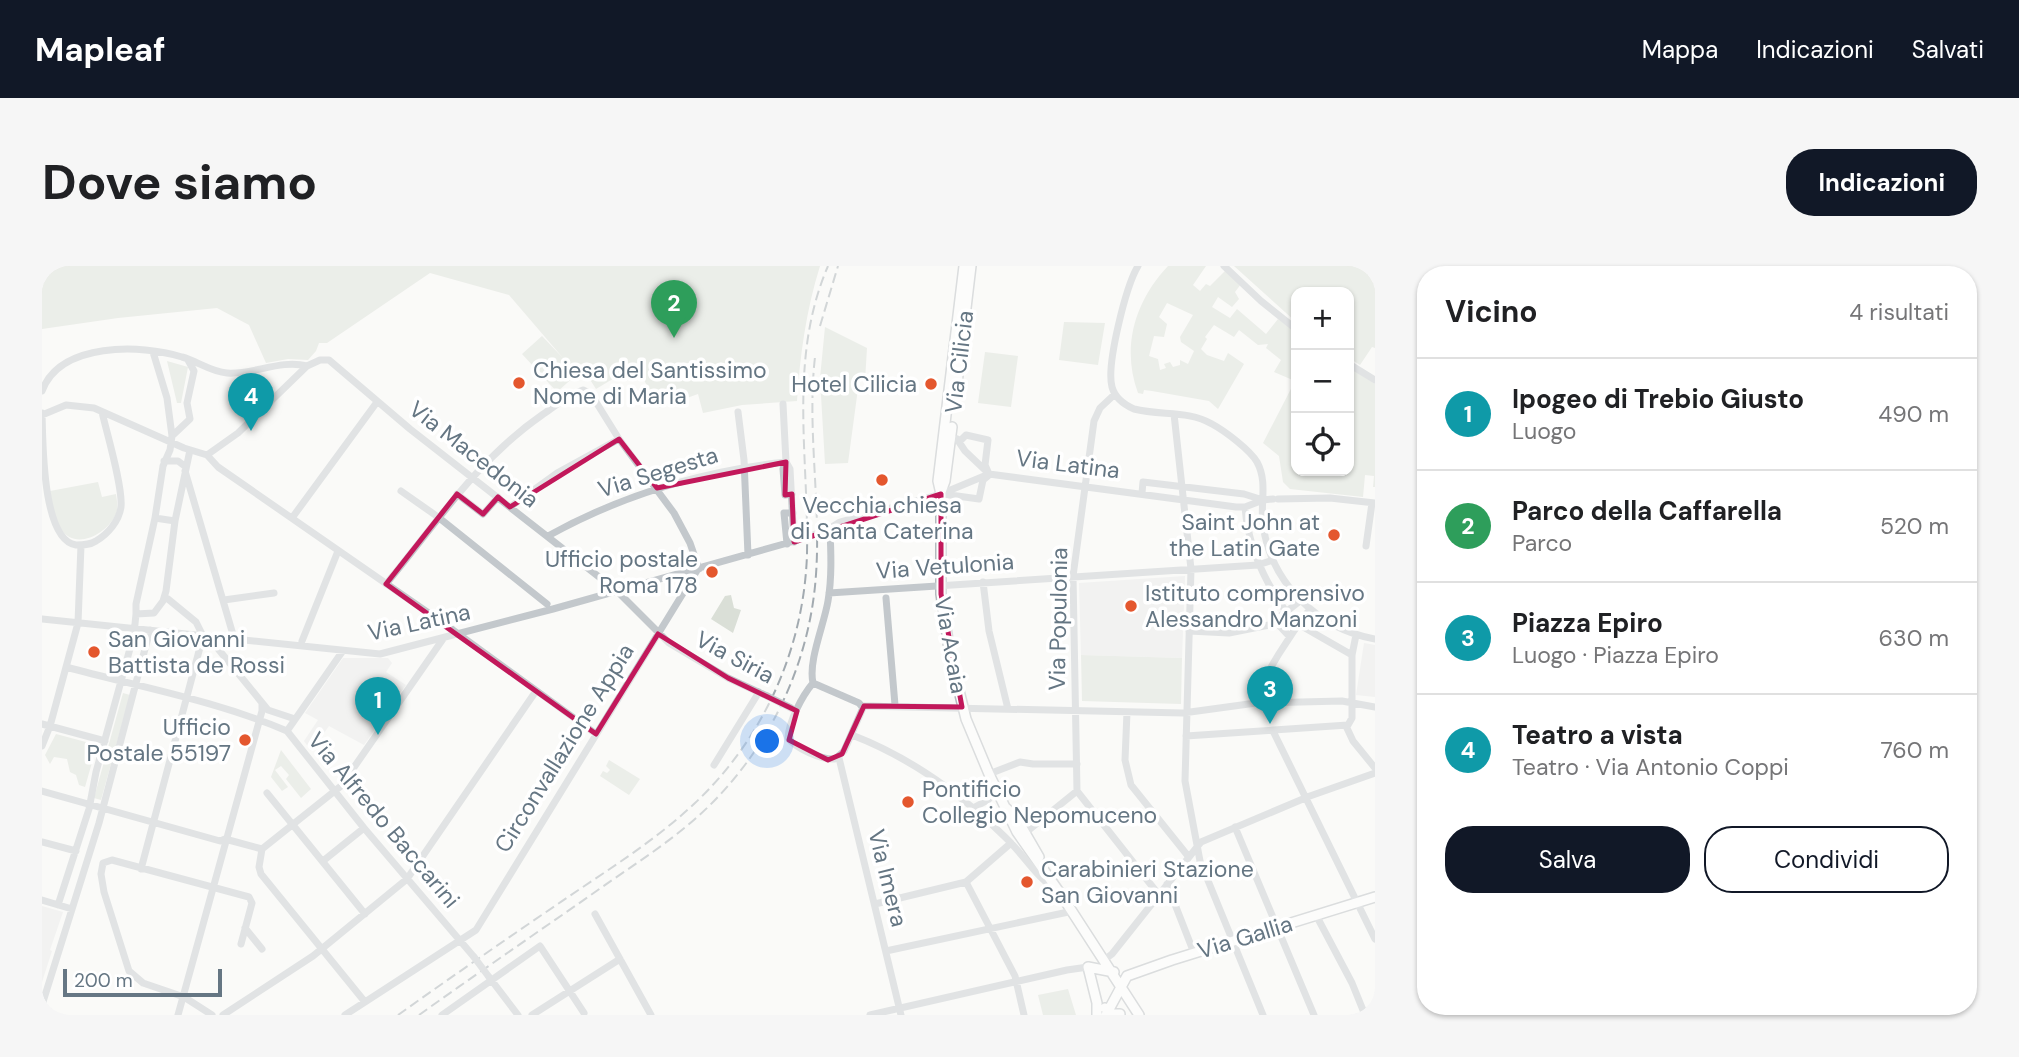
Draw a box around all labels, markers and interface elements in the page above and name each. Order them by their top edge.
text: Mapleaf [35,28,165,71]
text: Mappa [1642,34,1718,65]
text: Indicazioni [1756,34,1874,65]
text: Salvati [1912,34,1984,65]
button: Indicazioni [1786,149,1977,216]
text: Dove siamo [42,150,317,214]
pin: 2 [651,280,697,338]
map controls [1291,287,1354,476]
button: + [1291,287,1354,350]
text: Vicino [1445,292,1538,331]
text: 4 risultati [1849,297,1949,327]
street label: Via Cilicia [938,309,980,415]
button: − [1291,350,1354,413]
place label: Chiesa del Santissimo Nome di Maria [533,355,767,411]
place label: Hotel Cilicia [791,369,917,399]
pin: 4 [228,373,274,431]
marker: Chiesa del Santissimo Nome di Maria [511,375,527,391]
marker: Hotel Cilicia [923,376,939,392]
text: Ipogeo di Trebio Giusto [1512,382,1804,416]
street label: Via Macedonia [403,394,545,514]
text: 1 [1464,399,1472,429]
text: 490 m [1878,399,1949,429]
button: locate [1291,413,1354,476]
text: Luogo [1512,416,1576,446]
street label: Via Segesta [594,440,722,504]
street label: Via Latina [1015,443,1121,485]
marker: Vecchia chiesa di Santa Caterina [874,472,890,488]
place label: Vecchia chiesa di Santa Caterina [791,490,973,546]
text: Parco della Caffarella [1512,494,1782,528]
place label: Saint John at the Latin Gate [1169,507,1320,563]
text: 2 [1461,511,1475,541]
text: 520 m [1880,511,1949,541]
marker: Saint John at the Latin Gate [1326,527,1342,543]
text: Parco [1512,528,1572,558]
place label: Ufficio postale Roma 178 [545,544,698,600]
street label: Via Vetulonia [875,546,1015,586]
street label: Via Populonia [1042,547,1074,691]
marker: Ufficio postale Roma 178 [704,564,720,580]
place label: Istituto comprensivo Alessandro Manzoni [1145,578,1365,634]
street label: Via Acaia [928,594,974,696]
street label: Via Latina [365,597,473,647]
marker: Istituto comprensivo Alessandro Manzoni [1123,598,1139,614]
text: Piazza Epiro [1512,606,1663,640]
text: 3 [1461,623,1475,653]
text: 630 m [1879,623,1949,653]
place label: San Giovanni Battista de Rossi [108,624,285,680]
street label: Via Siria [690,624,780,690]
street label: Circonvallazione Appia [487,638,641,858]
text: Luogo · Piazza Epiro [1512,640,1719,670]
marker: San Giovanni Battista de Rossi [86,644,102,660]
pin: 3 [1247,666,1293,724]
pin: 1 [355,677,401,735]
place label: Ufficio Postale 55197 [86,712,231,768]
text: Teatro a vista [1512,718,1683,752]
your location [750,724,784,758]
street label: Via Alfredo Baccarini [301,726,467,914]
marker: Ufficio Postale 55197 [237,732,253,748]
text: 4 [1461,735,1475,765]
text: 760 m [1881,735,1949,765]
text: Teatro · Via Antonio Coppi [1512,752,1789,782]
place label: Pontificio Collegio Nepomuceno [922,774,1157,830]
marker: Pontificio Collegio Nepomuceno [900,794,916,810]
street label: Via Imera [861,826,915,930]
button: Salva [1445,826,1690,893]
button: Condividi [1704,826,1949,893]
place label: Carabinieri Stazione San Giovanni [1041,854,1254,910]
marker: Carabinieri Stazione San Giovanni [1019,874,1035,890]
street label: Via Gallia [1194,908,1296,966]
scale bar [63,966,222,998]
text: 200 m [74,968,133,993]

